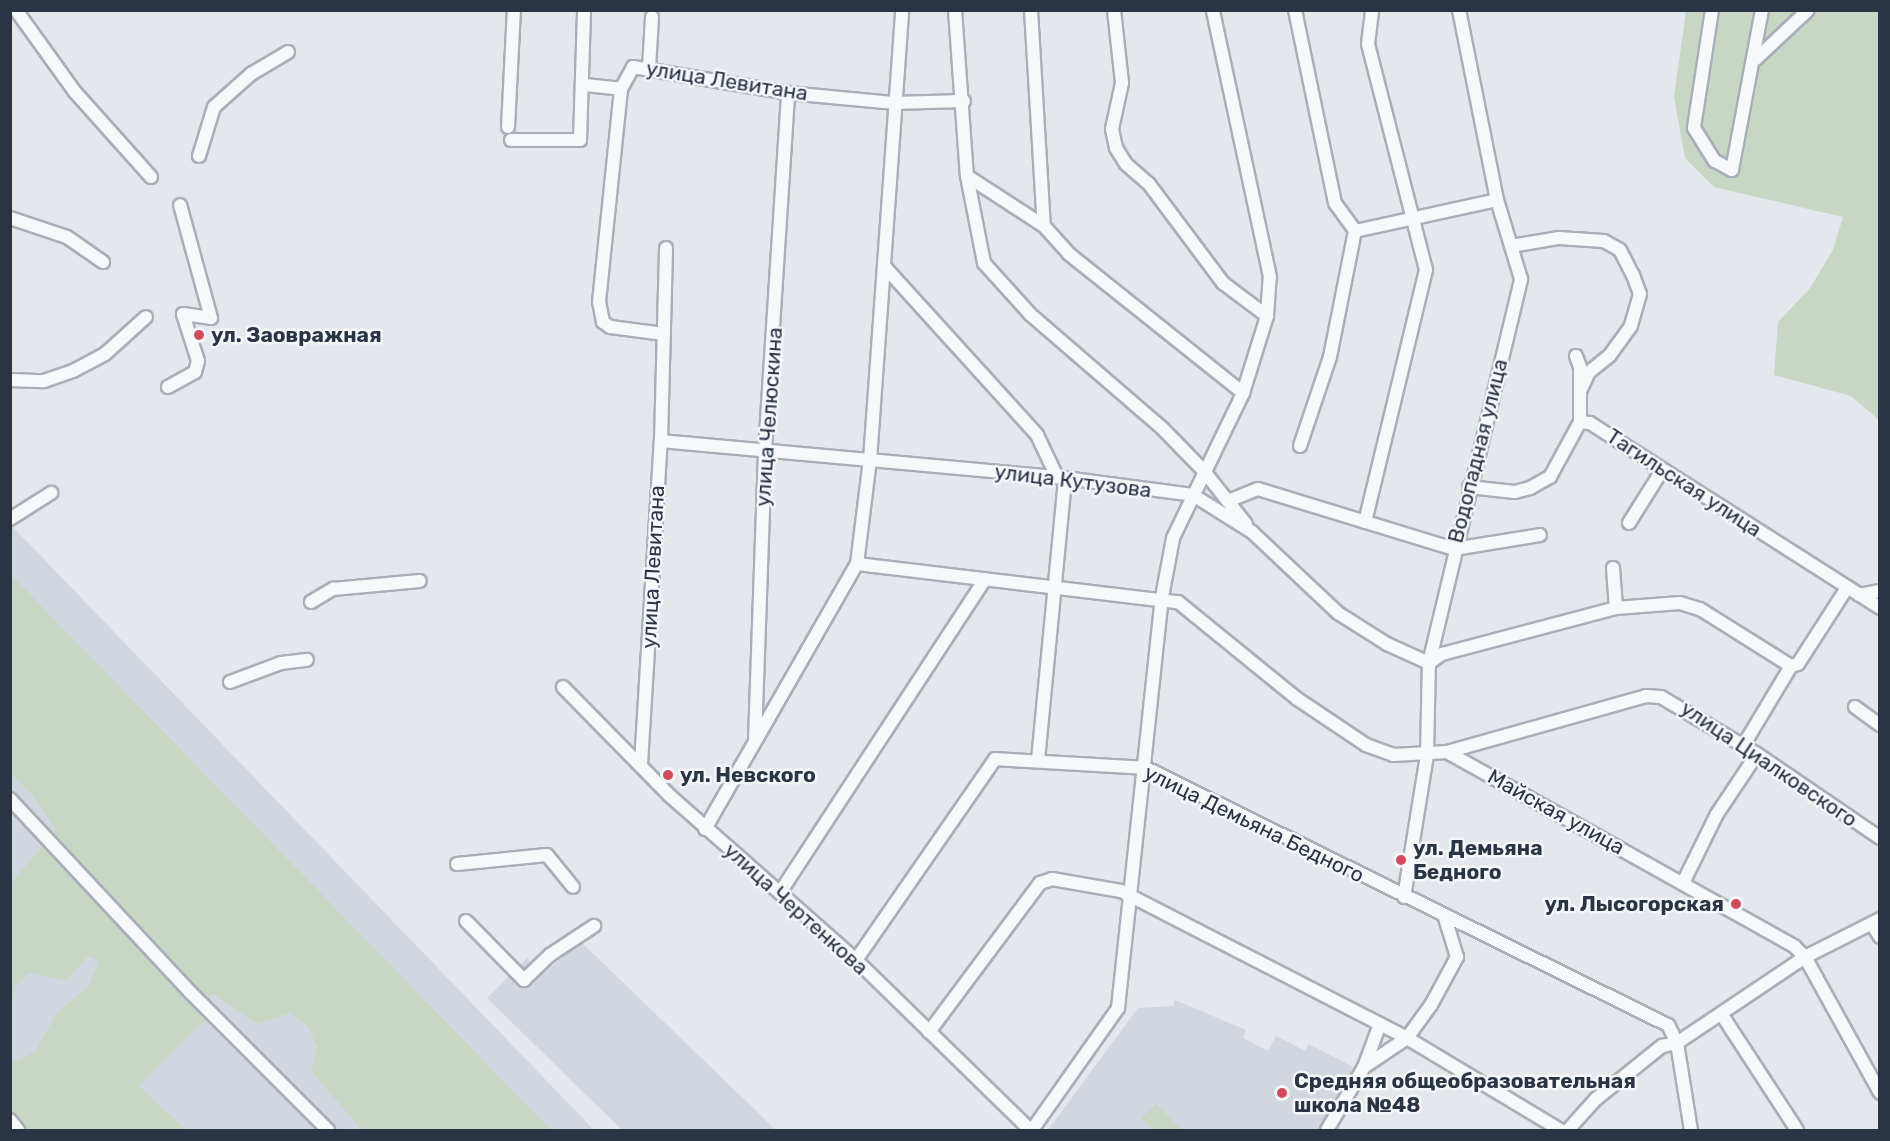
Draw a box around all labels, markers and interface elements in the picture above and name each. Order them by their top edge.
street label: улица Левитана [644,56,810,106]
place label: ул. Заовражная [211,322,382,348]
street label: улица Челюскина [750,326,788,508]
marker: ул. Заовражная [192,328,206,342]
street label: Водопадная улица [1443,356,1513,546]
street label: Тагильская улица [1602,423,1766,543]
street label: улица Кутузова [993,459,1153,503]
street label: улица Левитана [636,485,670,649]
street label: улица Циалковского [1676,696,1862,832]
street label: улица Демьяна Бедного [1140,760,1368,888]
place label: ул. Невского [680,762,816,788]
street label: Майская улица [1483,764,1629,860]
marker: ул. Невского [661,768,675,782]
place label: ул. Демьяна Бедного [1413,835,1543,885]
street label: улица Чертенкова [719,838,873,980]
marker: ул. Демьяна Бедного [1394,853,1408,867]
place label: ул. Лысогорская [1544,891,1724,917]
marker: ул. Лысогорская [1729,897,1743,911]
place label: Средняя общеобразовательная школа №48 [1294,1068,1636,1118]
marker: Средняя общеобразовательная школа №48 [1275,1086,1289,1100]

